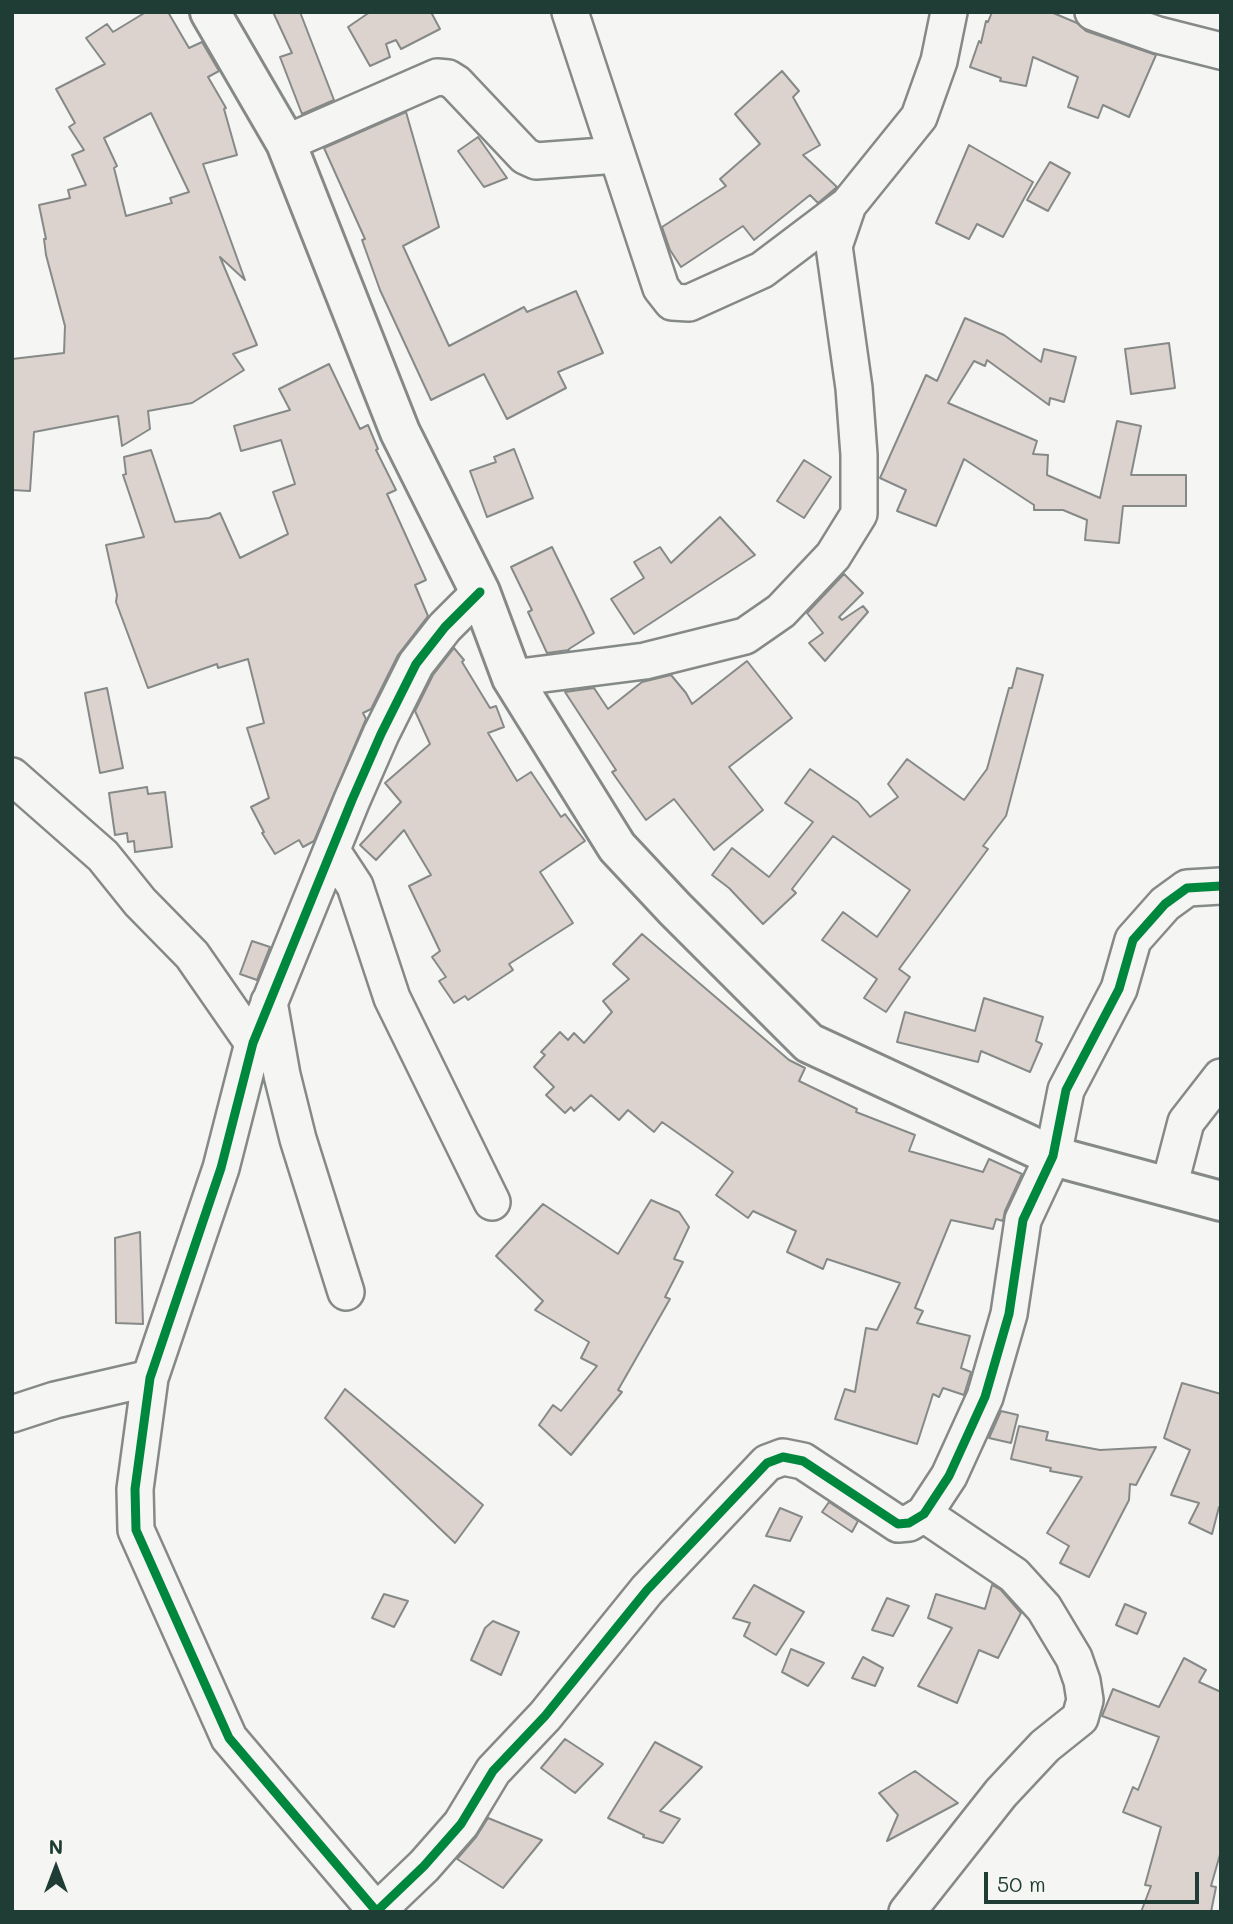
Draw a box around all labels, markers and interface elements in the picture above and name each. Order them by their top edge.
north arrow [21,1833,91,1903]
text: N [49,1834,63,1859]
scale bar [988,1857,1203,1901]
text: 50 m [997,1870,1046,1897]

